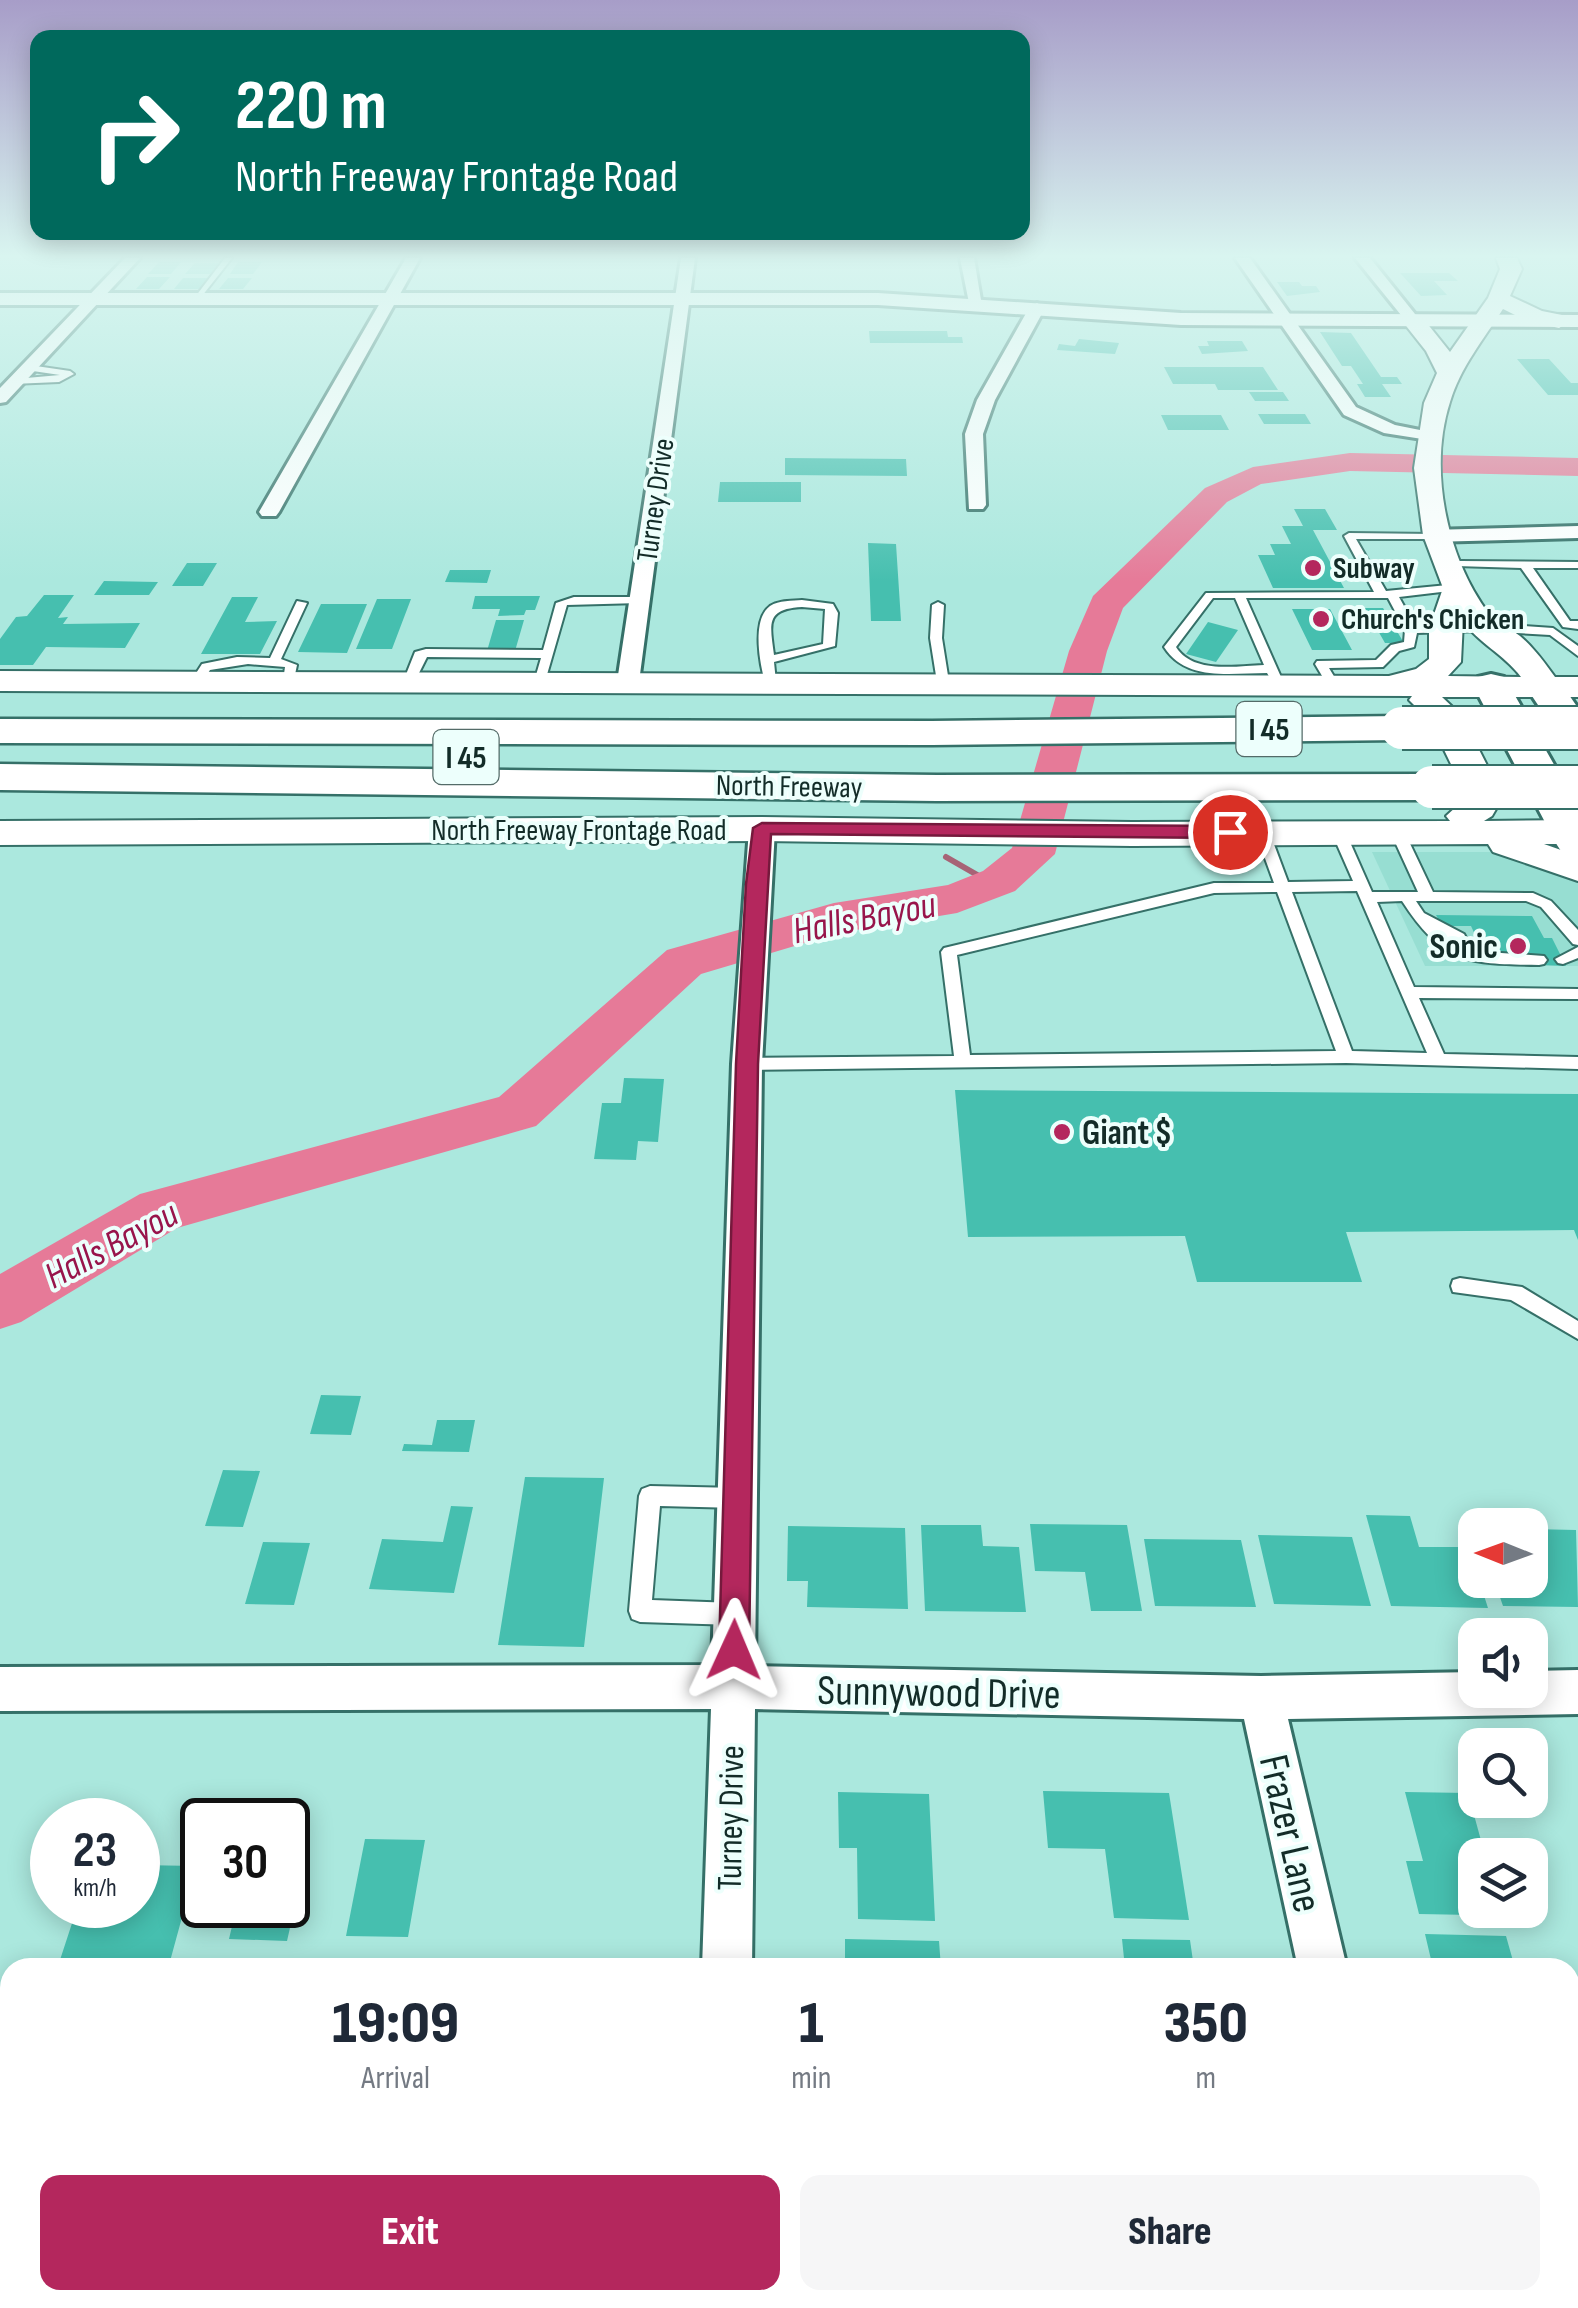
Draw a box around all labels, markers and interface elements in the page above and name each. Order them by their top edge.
text: 220 m [235,65,387,149]
icon: right [70,70,200,200]
text: North Freeway Frontage Road [235,150,678,205]
street label: Turney Drive [629,436,682,564]
place label: Subway [1333,551,1415,587]
marker: Subway [1302,557,1324,579]
place label: Church's Chicken [1341,602,1524,638]
marker: Church's Chicken [1310,608,1332,630]
road number: I 45 [1236,702,1302,756]
road number: I 45 [434,730,498,784]
street label: North Freeway [716,768,863,806]
pin [1188,790,1273,875]
icon: arrive [1203,805,1258,860]
street label: North Freeway Frontage Road [431,813,727,849]
water label: Halls Bayou [789,883,940,954]
place label: Sonic [1430,926,1498,969]
marker: Sonic [1507,935,1529,957]
place label: Giant $ [1082,1112,1172,1155]
marker: Giant $ [1051,1121,1073,1143]
water label: Halls Bayou [37,1191,186,1299]
north arrow [1458,1508,1548,1598]
map controls [1458,1508,1548,1928]
position arrow [682,1598,786,1702]
button: sound [1458,1618,1548,1708]
street label: Sunnywood Drive [817,1666,1061,1721]
button: search [1458,1728,1548,1818]
street label: Turney Drive [709,1745,754,1891]
street label: Frazer Lane [1247,1750,1332,1917]
speed limit sign: 30 [180,1798,310,1928]
text: 23 [73,1821,117,1881]
button: layers [1458,1838,1548,1928]
text: km/h [73,1873,117,1904]
text: 19:09 [332,1988,459,2060]
text: 1 [799,1988,824,2060]
text: 350 [1164,1988,1248,2060]
text: Arrival [361,2059,430,2098]
text: min [791,2059,831,2098]
text: m [1195,2059,1216,2098]
button: Exit [40,2175,780,2290]
button: Share [800,2175,1540,2290]

